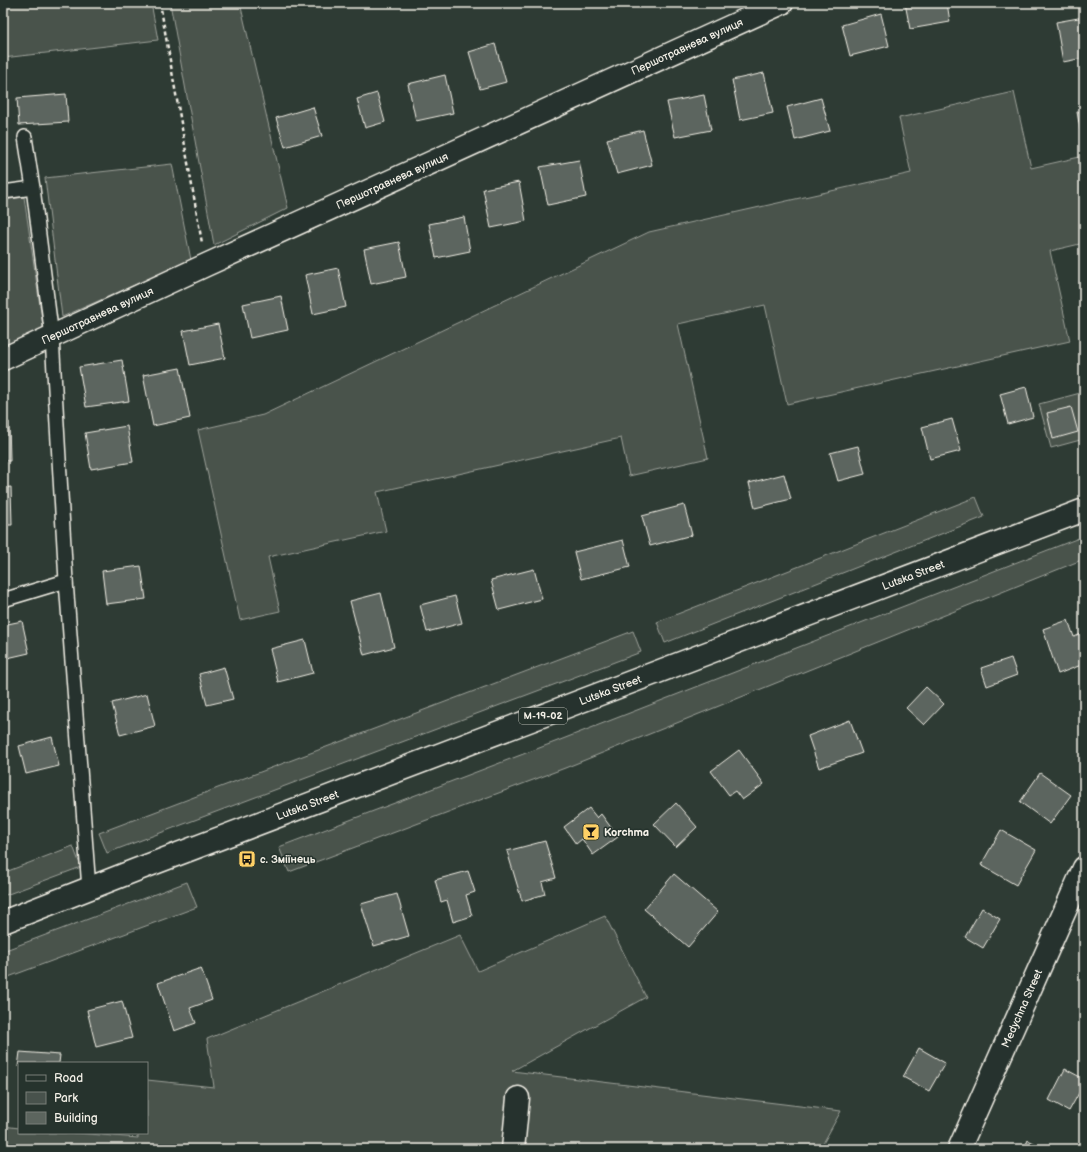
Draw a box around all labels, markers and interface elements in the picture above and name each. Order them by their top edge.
street label: Першотравнева вулиця [629,15,745,77]
street label: Першотравнева вулиця [334,149,450,212]
street label: Першотравнева вулиця [39,284,155,347]
street label: Lutska Street [880,557,947,593]
street label: Lutska Street [577,672,644,708]
road number: М-19-02 [519,708,567,724]
street label: Lutska Street [274,787,341,823]
bar icon: Korchma [581,822,601,842]
place label: Korchma [604,826,649,839]
bus stop icon: с. Зміїнець [237,849,257,869]
place label: с. Зміїнець [260,853,316,866]
street label: Medychna Street [998,967,1045,1050]
legend [18,1062,148,1134]
text: Road [54,1071,83,1086]
text: Park [54,1091,78,1106]
text: Building [54,1111,98,1126]

